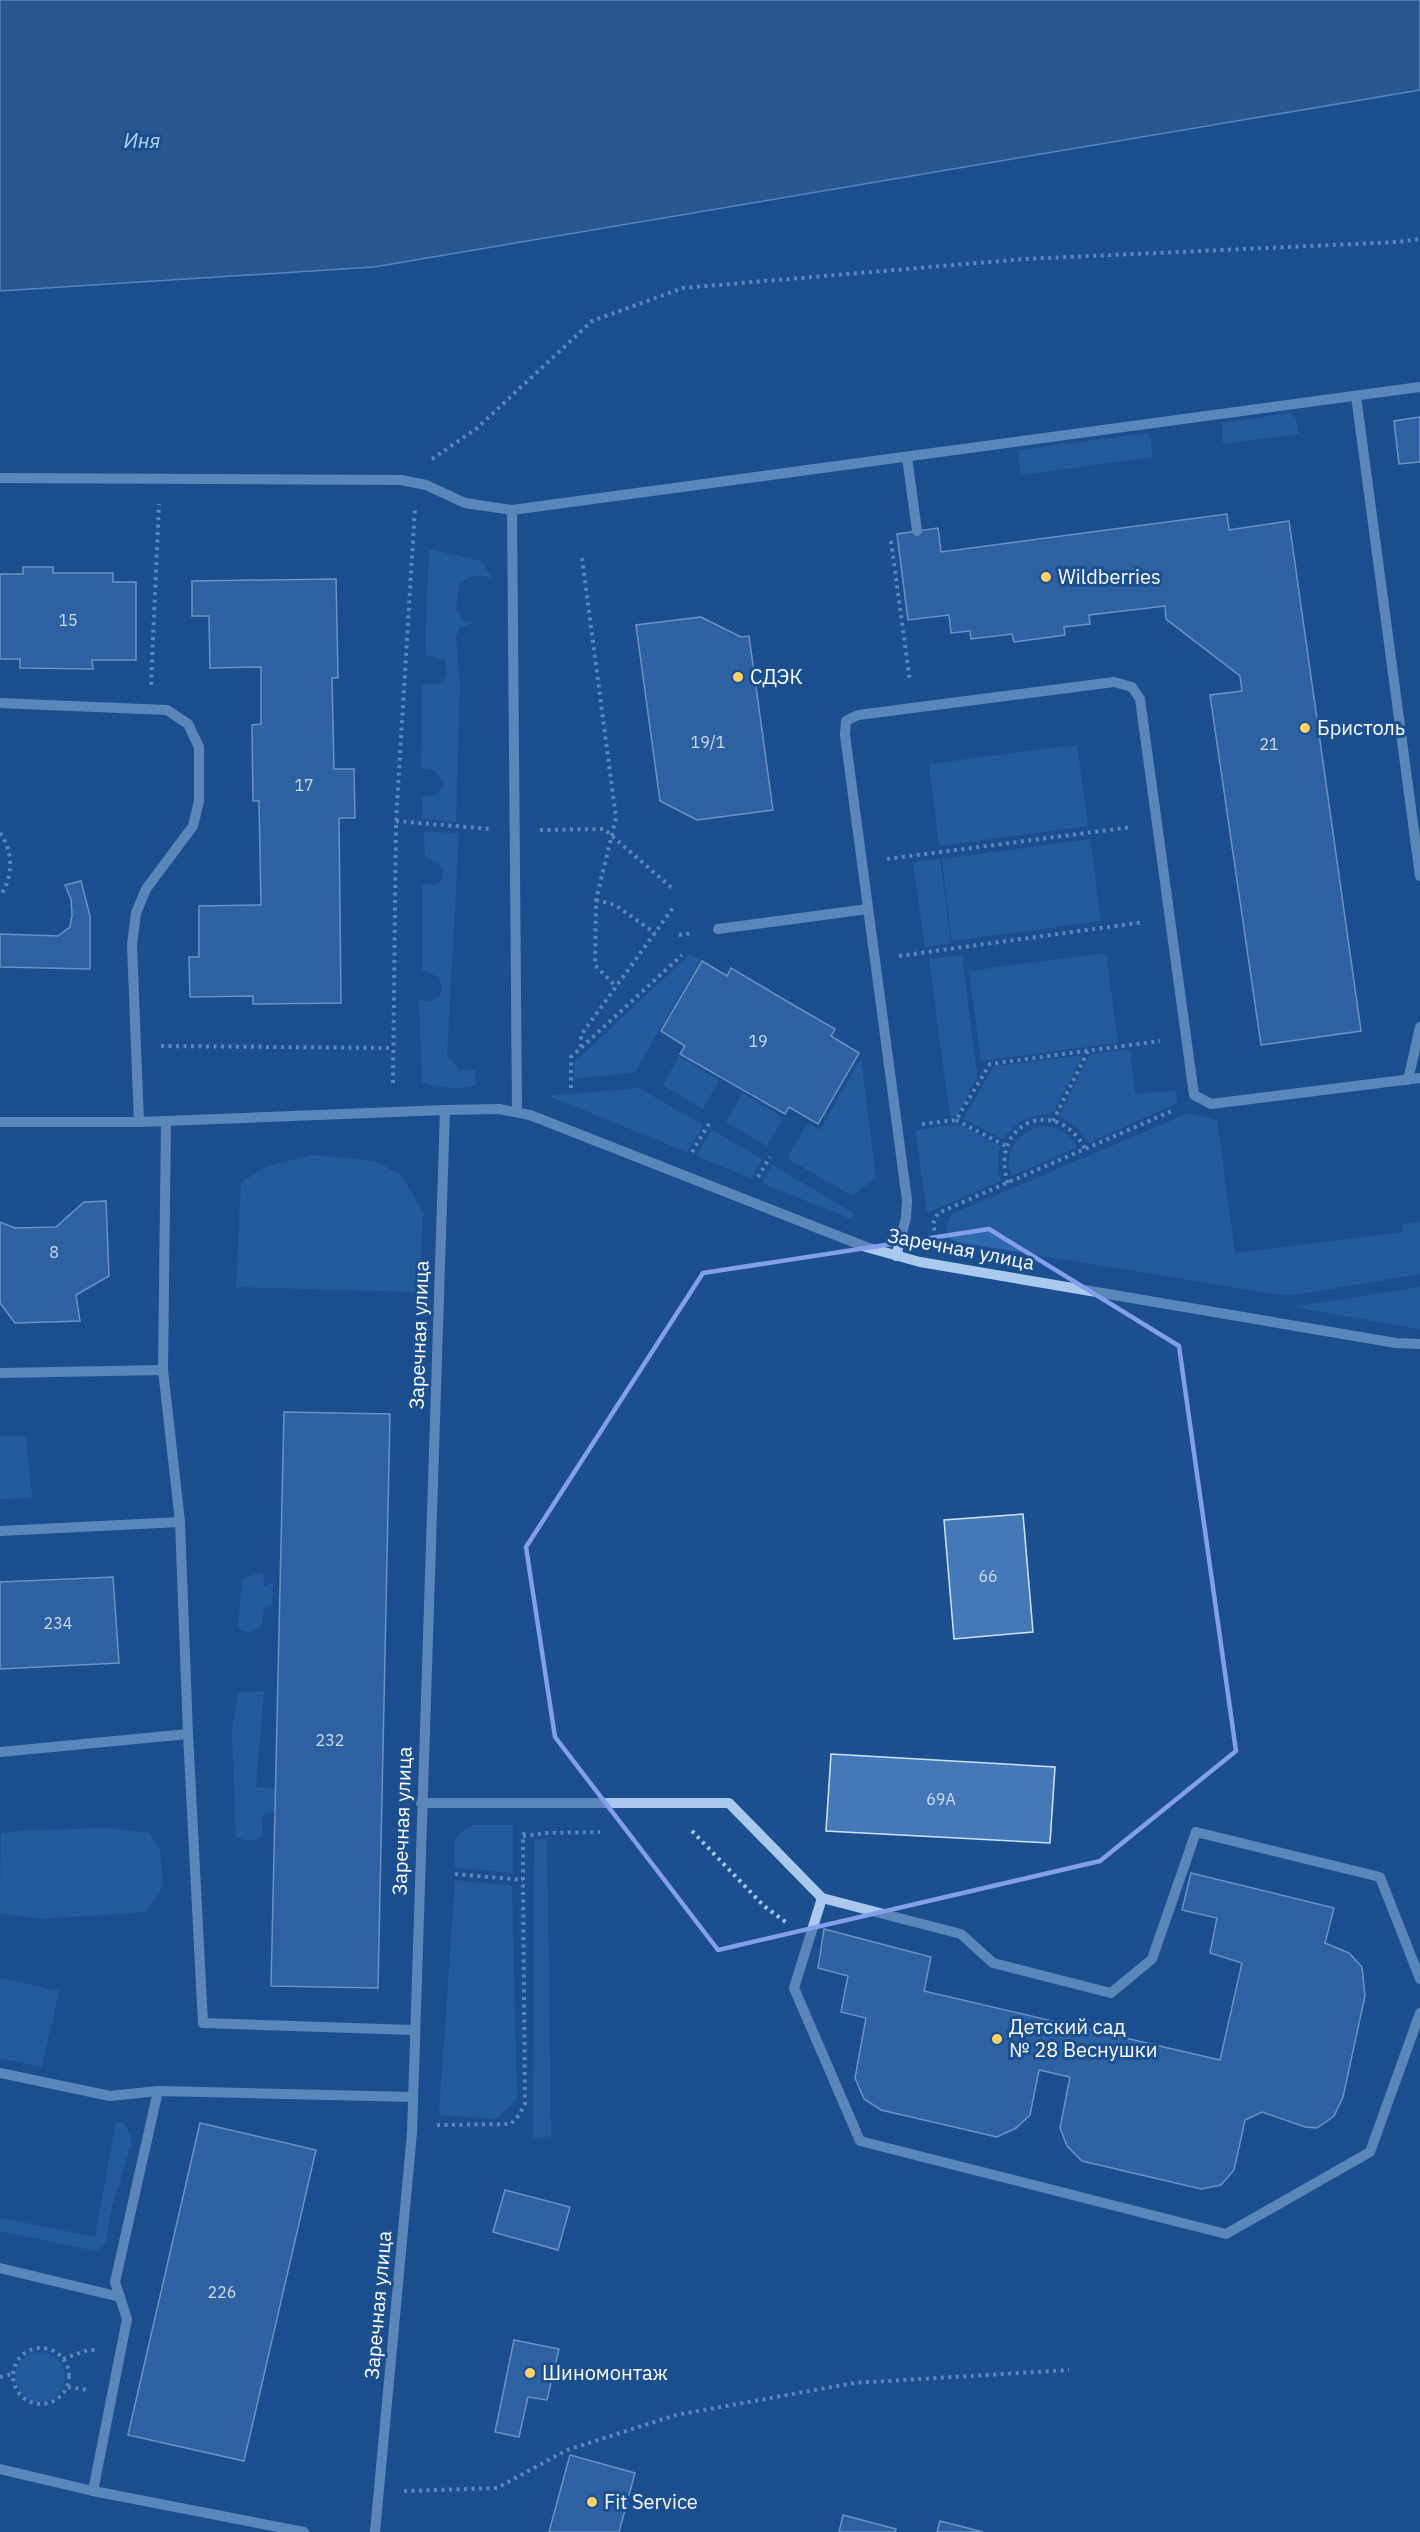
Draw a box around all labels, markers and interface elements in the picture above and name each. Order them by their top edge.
water label: Иня [123,126,161,154]
place label: Wildberries [1058,563,1161,590]
marker: Wildberries [1039,570,1053,584]
house number: 15 [58,610,78,630]
place label: СДЭК [750,663,803,690]
marker: СДЭК [731,670,745,684]
place label: Бристоль [1317,714,1405,741]
marker: Бристоль [1298,721,1312,735]
house number: 19/1 [691,732,725,752]
house number: 21 [1259,734,1279,754]
house number: 17 [294,775,314,795]
house number: 19 [748,1031,768,1051]
street label: Заречная улица [885,1221,1037,1276]
house number: 8 [49,1242,59,1262]
street label: Заречная улица [402,1260,435,1410]
house number: 66 [978,1566,998,1586]
house number: 234 [44,1613,72,1633]
house number: 232 [316,1730,344,1750]
street label: Заречная улица [385,1746,418,1896]
house number: 69А [926,1789,956,1809]
place label: Детский сад № 28 Веснушки [1009,2013,1158,2063]
marker: Детский сад № 28 Веснушки [990,2032,1004,2046]
street label: Заречная улица [358,2229,397,2380]
house number: 226 [208,2282,236,2302]
place label: Шиномонтаж [542,2359,668,2386]
marker: Шиномонтаж [523,2366,537,2380]
place label: Fit Service [604,2488,698,2515]
marker: Fit Service [585,2495,599,2509]

